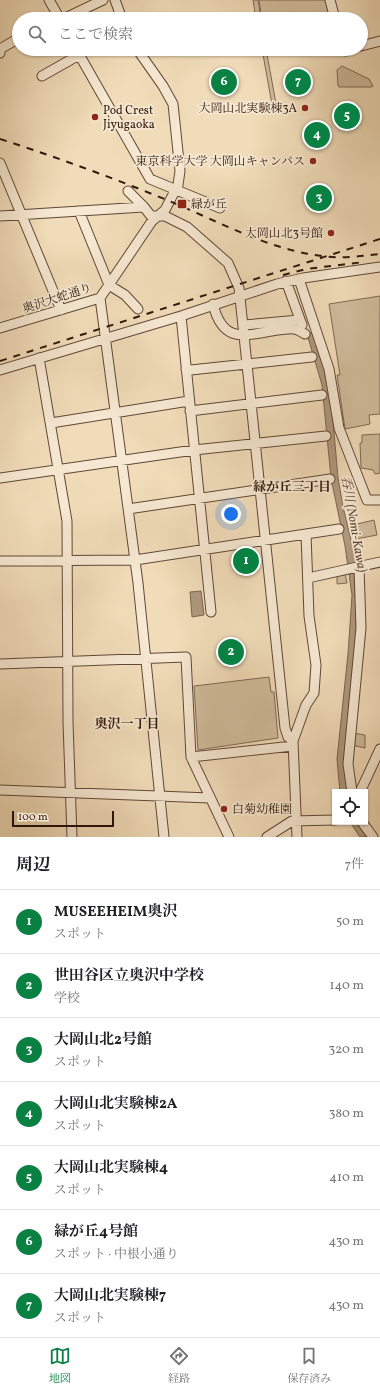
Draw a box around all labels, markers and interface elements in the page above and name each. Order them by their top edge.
search box [12,12,368,56]
icon: search [26,23,48,45]
text: ここで検索 [58,25,133,46]
pin: 6 [211,67,237,97]
pin: 7 [285,67,311,97]
place label: 大岡山北実験棟3A [198,101,298,117]
pin: 5 [334,101,360,131]
place label: Pod Crest Jiyugaoka [103,103,155,133]
marker: 大岡山北実験棟3A [300,103,310,113]
marker: Pod Crest Jiyugaoka [90,112,100,122]
pin: 4 [304,120,330,150]
place label: 東京科学大学 大岡山キャンパス [135,154,305,170]
marker: 東京科学大学 大岡山キャンパス [308,156,318,166]
pin: 3 [306,183,332,213]
place label: 緑が丘 [191,197,227,213]
marker: 緑が丘 [176,198,188,210]
place label: 大岡山北3号館 [245,226,323,242]
marker: 大岡山北3号館 [326,228,336,238]
street label: 奥沢大蛇通り [21,280,94,318]
water label: 呑川 (Nomi-Kawa) [336,475,370,574]
district label: 緑が丘三丁目 [253,479,331,497]
your location [221,504,241,524]
pin: 1 [233,546,259,576]
pin: 2 [218,637,244,667]
district label: 奥沢一丁目 [94,716,160,734]
map controls [332,789,368,825]
button: locate [332,789,368,825]
place label: 白菊幼稚園 [232,802,292,818]
marker: 白菊幼稚園 [219,804,229,814]
scale bar [12,809,114,828]
text: 100 m [18,810,48,825]
text: 周辺 [16,854,50,877]
text: 7件 [345,856,364,874]
text: MUSEEHEIM奥沢 [54,902,177,923]
text: 1 [26,913,32,931]
text: 50 m [336,913,364,931]
text: スポット [54,926,106,944]
text: 世田谷区立奥沢中学校 [54,966,204,987]
text: 2 [26,977,32,995]
text: 140 m [330,977,364,995]
text: 学校 [54,990,80,1008]
text: 大岡山北2号館 [54,1030,152,1051]
text: 3 [26,1041,32,1059]
text: 320 m [329,1041,364,1059]
text: スポット [54,1054,106,1072]
text: 大岡山北実験棟2A [54,1094,177,1115]
text: 4 [25,1105,33,1123]
text: 380 m [329,1105,364,1123]
text: スポット [54,1118,106,1136]
text: 大岡山北実験棟4 [54,1158,168,1179]
text: 5 [26,1169,32,1187]
text: 410 m [329,1169,364,1187]
text: スポット [54,1182,106,1200]
text: 緑が丘4号館 [54,1222,138,1243]
text: 6 [25,1233,33,1251]
text: 430 m [328,1233,364,1251]
text: スポット · 中根小通り [54,1246,179,1264]
text: 大岡山北実験棟7 [54,1286,166,1307]
text: 7 [26,1297,32,1315]
text: 430 m [328,1297,364,1315]
text: スポット [54,1310,106,1328]
tab: 地図 [49,1345,71,1387]
tab: 経路 [168,1345,190,1387]
tab: 保存済み [287,1345,331,1387]

